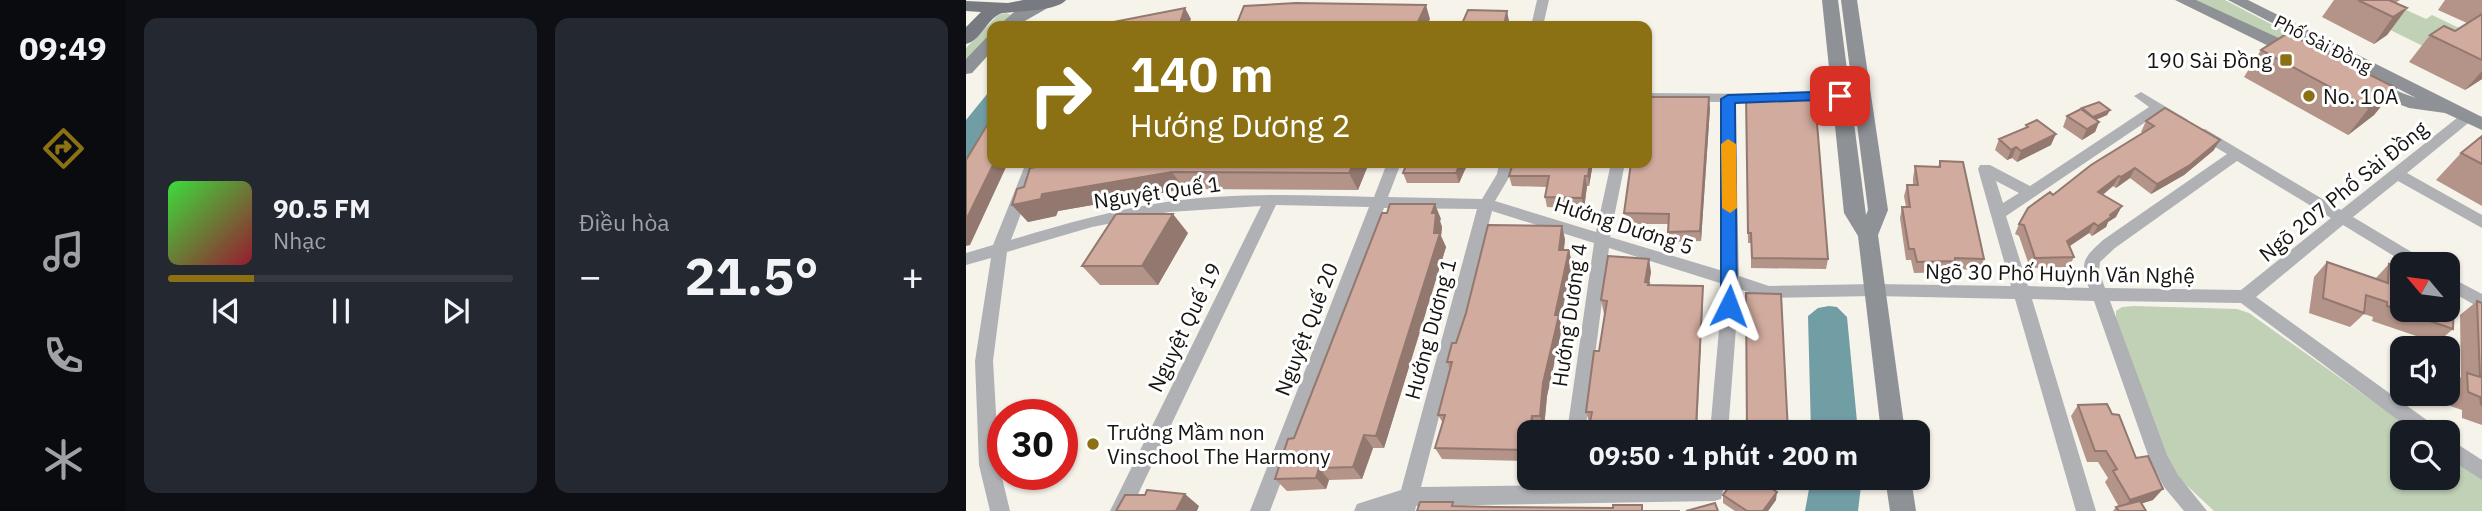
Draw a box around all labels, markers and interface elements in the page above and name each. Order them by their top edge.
street label: Phố Sài Đồng [2270,10,2376,79]
text: 09:49 [19,27,107,69]
text: 140 m [1130,42,1274,105]
place label: 190 Sài Đồng [2147,46,2272,74]
icon: right [1015,49,1106,140]
marker: 190 Sài Đồng [2278,52,2294,68]
pin [1810,66,1870,126]
icon: arrive [1821,77,1859,115]
place label: No. 10A [2323,82,2399,110]
marker: No. 10A [2301,88,2317,104]
text: Hướng Dương 2 [1130,104,1351,146]
street label: Ngõ 207 Phố Sài Đồng [2253,114,2433,268]
icon: directions [39,124,88,173]
street label: Nguyệt Quế 1 [1092,169,1222,215]
street label: Hướng Dương 5 [1551,189,1697,261]
text: 90.5 FM [273,191,371,225]
text: Điều hòa [579,207,670,237]
text: Nhạc [273,225,326,255]
icon: music [39,227,88,276]
street label: Hướng Dương 4 [1545,241,1593,389]
text: 21.5° [684,242,819,309]
text: − [579,251,602,300]
text: + [901,251,924,300]
north arrow [2390,252,2460,322]
map controls [2390,252,2460,490]
street label: Hướng Dương 1 [1398,255,1462,403]
street label: Ngõ 30 Phố Huỳnh Văn Nghệ [1925,257,2195,289]
street label: Nguyệt Quế 19 [1141,258,1227,396]
street label: Nguyệt Quế 20 [1268,258,1344,400]
position arrow [1692,269,1766,343]
icon: previous [207,292,245,330]
icon: pause [322,292,360,330]
icon: next [437,292,475,330]
icon: phone [39,331,88,380]
button: sound [2390,336,2460,406]
speed limit sign: 30 [987,399,1078,490]
place label: Trường Mầm non Vinschool The Harmony [1107,418,1331,470]
button: search [2390,420,2460,490]
icon: climate [39,435,88,484]
marker: Trường Mầm non Vinschool The Harmony [1085,436,1101,452]
text: 09:50 · 1 phút · 200 m [1589,438,1858,472]

